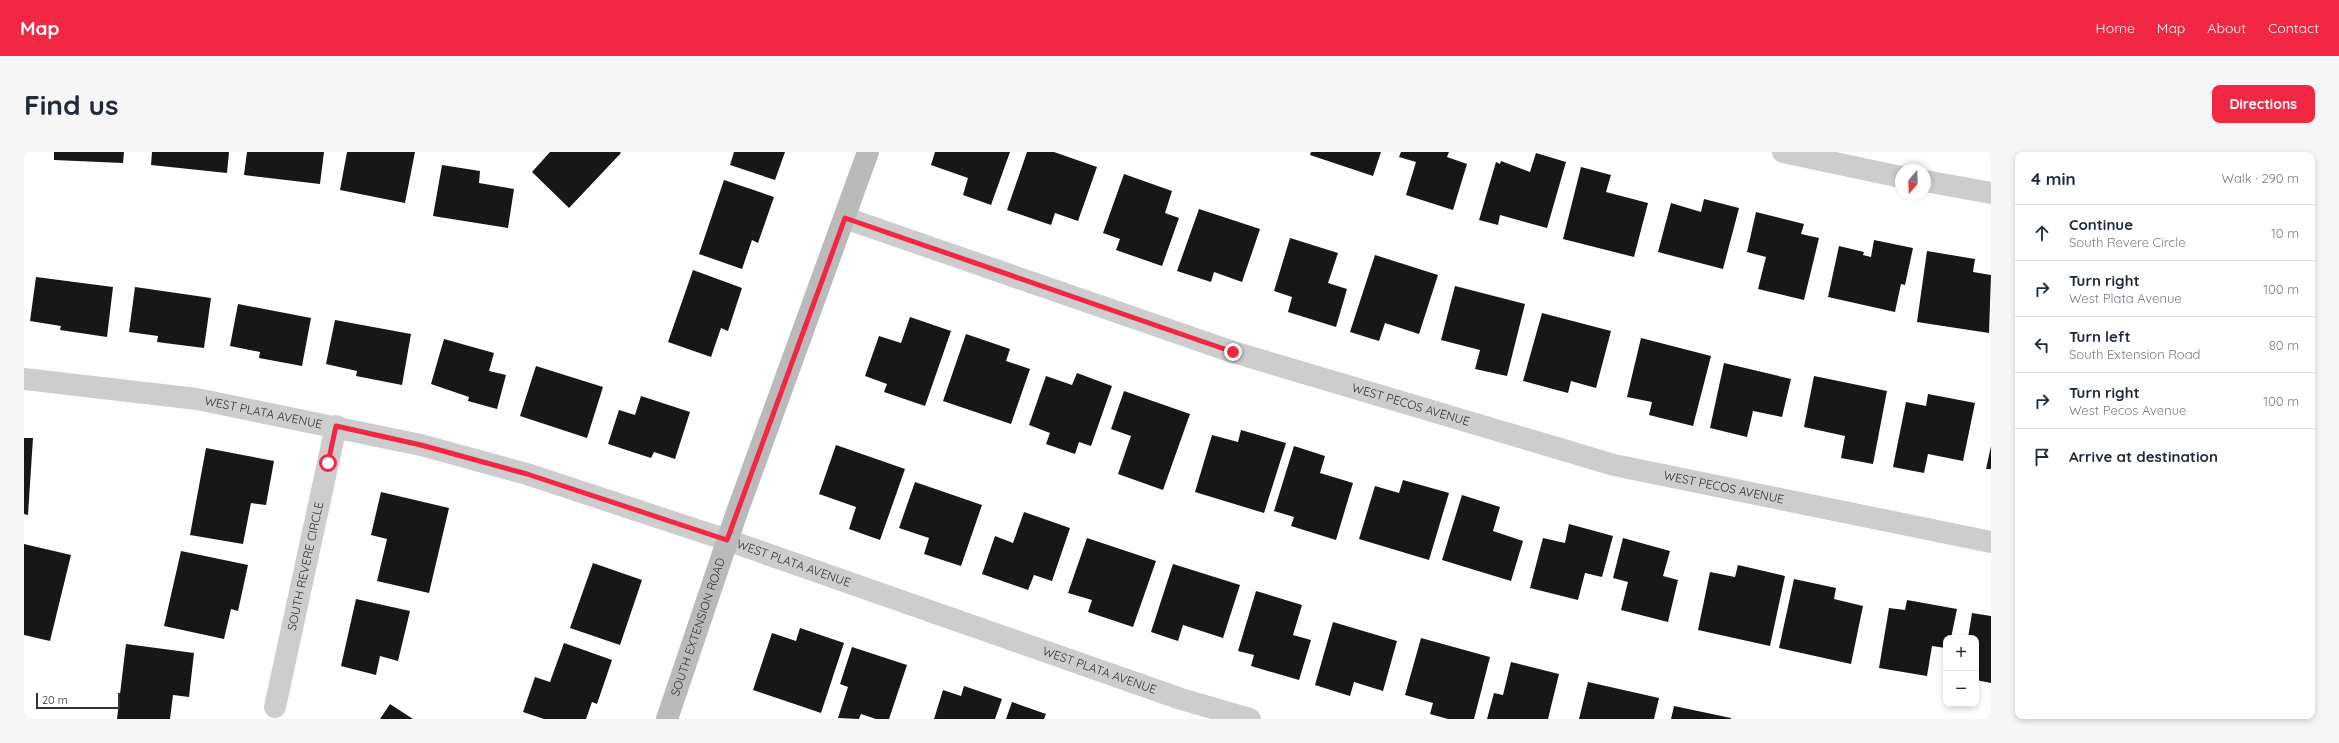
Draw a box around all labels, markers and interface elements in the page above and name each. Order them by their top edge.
text: Map [20,16,59,40]
text: Home [2096,19,2135,37]
text: Map [2157,19,2185,37]
text: About [2207,19,2246,37]
text: Contact [2268,19,2319,37]
button: Directions [2212,85,2315,123]
text: Find us [24,87,118,122]
north arrow [1895,164,1931,200]
text: 4 min [2031,168,2076,189]
text: Walk · 290 m [2222,170,2299,186]
text: Continue [2069,215,2133,234]
icon: ahead [2031,222,2053,244]
text: 10 m [2271,225,2299,241]
text: South Revere Circle [2069,234,2186,250]
text: Turn right [2069,271,2140,290]
icon: right [2031,278,2053,300]
text: 100 m [2263,281,2299,297]
text: West Plata Avenue [2069,290,2182,306]
text: Turn left [2069,327,2131,346]
icon: left [2031,334,2053,356]
text: 80 m [2269,337,2299,353]
route end [1224,343,1242,361]
text: South Extension Road [2069,346,2200,362]
street label: WEST PECOS AVENUE [1350,380,1472,429]
text: Turn right [2069,383,2140,402]
icon: right [2031,390,2053,412]
street label: WEST PLATA AVENUE [203,393,324,432]
text: 100 m [2263,393,2299,409]
text: West Pecos Avenue [2069,402,2186,418]
icon: arrive [2031,446,2053,468]
text: Arrive at destination [2069,447,2218,466]
route start [319,454,337,472]
street label: WEST PECOS AVENUE [1662,467,1786,507]
street label: SOUTH REVERE CIRCLE [284,500,326,632]
street label: WEST PLATA AVENUE [735,536,853,590]
street label: SOUTH EXTENSION ROAD [667,555,728,698]
map controls [1943,635,1979,707]
button: + [1943,635,1979,671]
street label: WEST PLATA AVENUE [1041,643,1159,697]
button: − [1943,671,1979,707]
scale bar [36,691,120,710]
text: 20 m [42,693,68,707]

